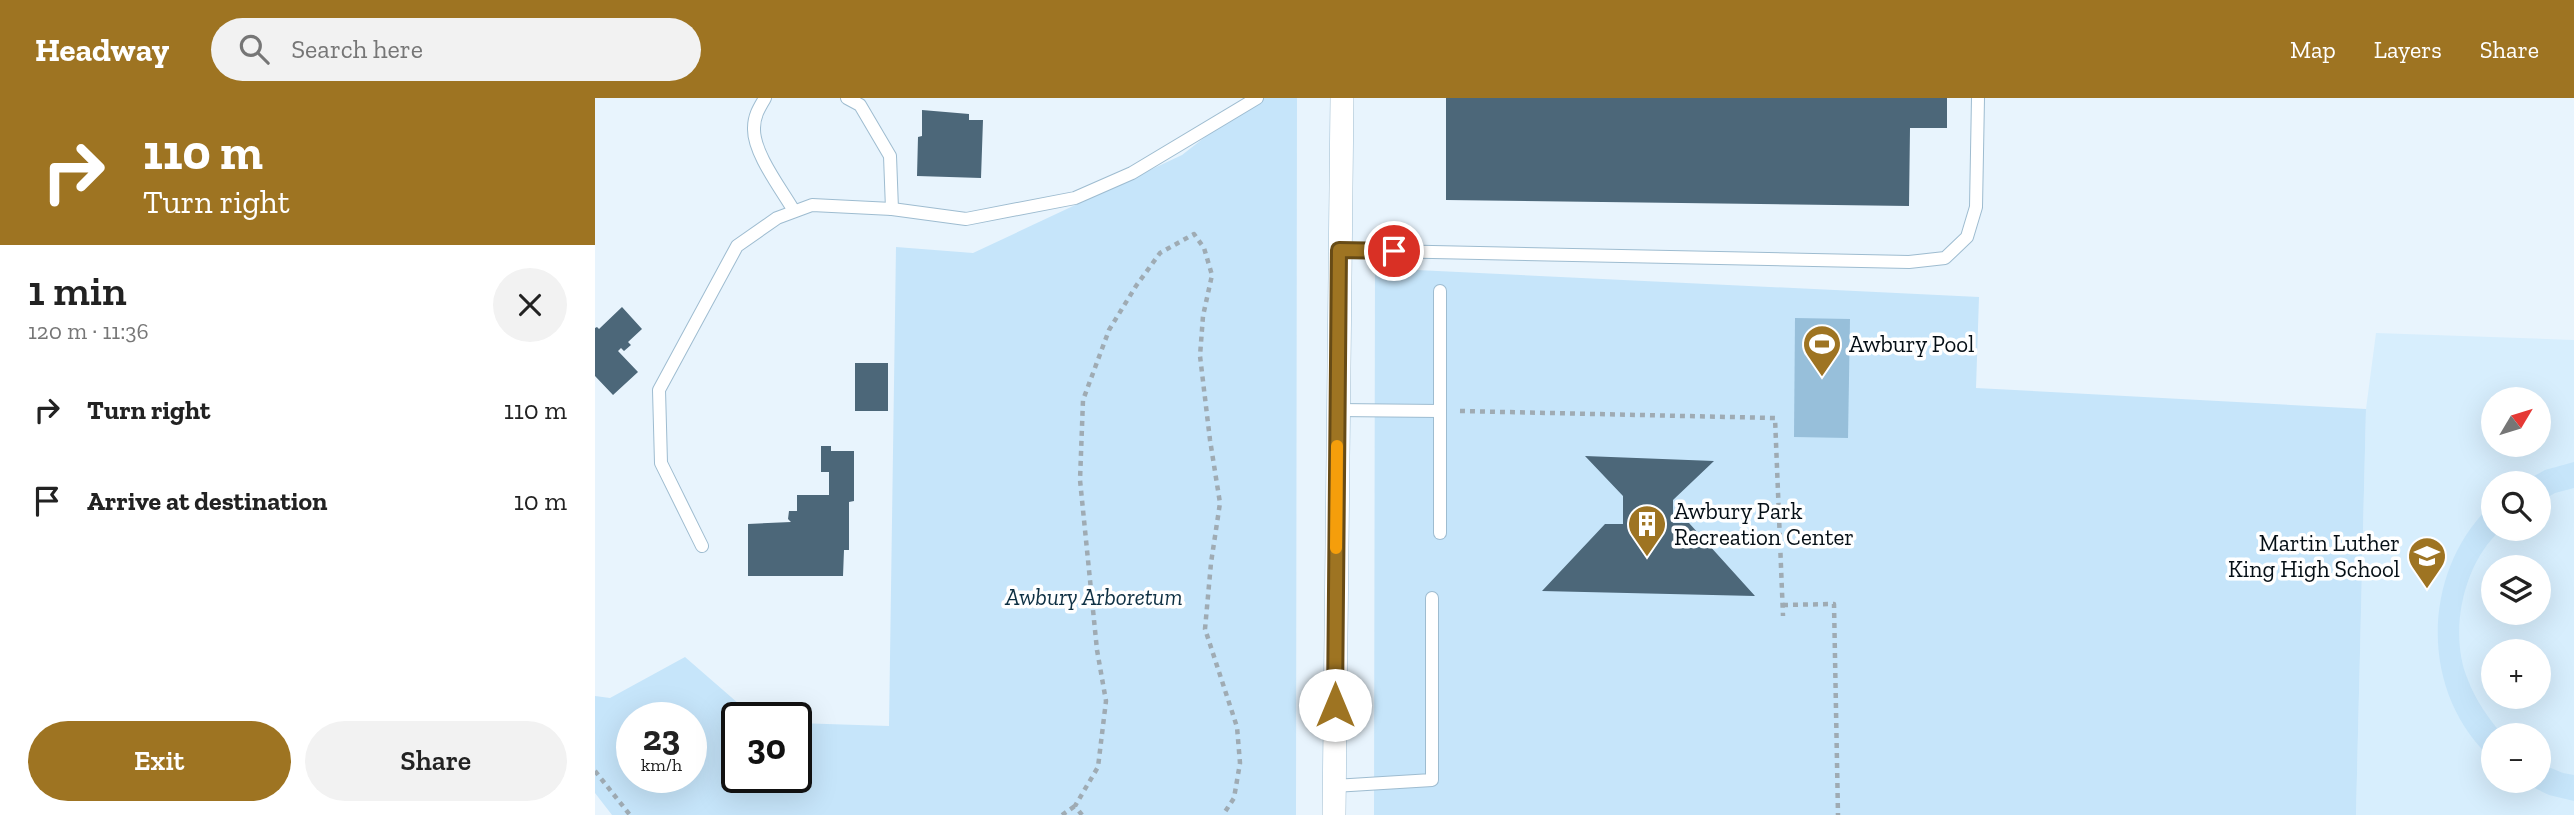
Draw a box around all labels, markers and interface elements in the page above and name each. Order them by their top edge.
search box [211,18,701,81]
text: Headway [35,30,169,69]
icon: search [235,30,273,68]
text: Search here [291,33,423,65]
text: Map [2290,35,2336,64]
text: Layers [2374,35,2442,64]
text: Share [2480,35,2539,64]
text: 110 m [143,123,263,182]
icon: right [28,126,119,217]
text: Turn right [143,183,290,221]
pin [1364,221,1424,281]
icon: arrive [1375,232,1413,270]
text: 1 min [28,265,127,316]
button: close [493,268,567,342]
text: 120 m · 11:36 [28,317,149,345]
sports icon: Awbury Pool [1801,323,1843,378]
place label: Awbury Pool [1849,330,1974,358]
north arrow [2481,387,2551,457]
map controls [2481,387,2551,793]
icon: right [28,391,66,429]
text: Turn right [87,394,210,426]
text: 110 m [504,394,567,426]
button: search [2481,471,2551,541]
icon: arrive [28,482,66,520]
text: Arrive at destination [87,485,327,517]
text: 10 m [514,485,567,517]
place label: Awbury Park Recreation Center [1674,497,1854,551]
building icon: Awbury Park Recreation Center [1626,503,1668,558]
place label: Martin Luther King High School [2228,529,2400,583]
school or university icon: Martin Luther King High School [2406,535,2448,590]
button: layers [2481,555,2551,625]
park label: Awbury Arboretum [1004,583,1183,611]
button: + [2481,639,2551,709]
position arrow [1298,668,1372,742]
speed limit sign: 30 [721,702,812,793]
text: 23 [643,717,680,759]
button: Exit [28,721,291,801]
button: Share [305,721,567,801]
button: − [2481,723,2551,793]
text: km/h [641,754,682,776]

